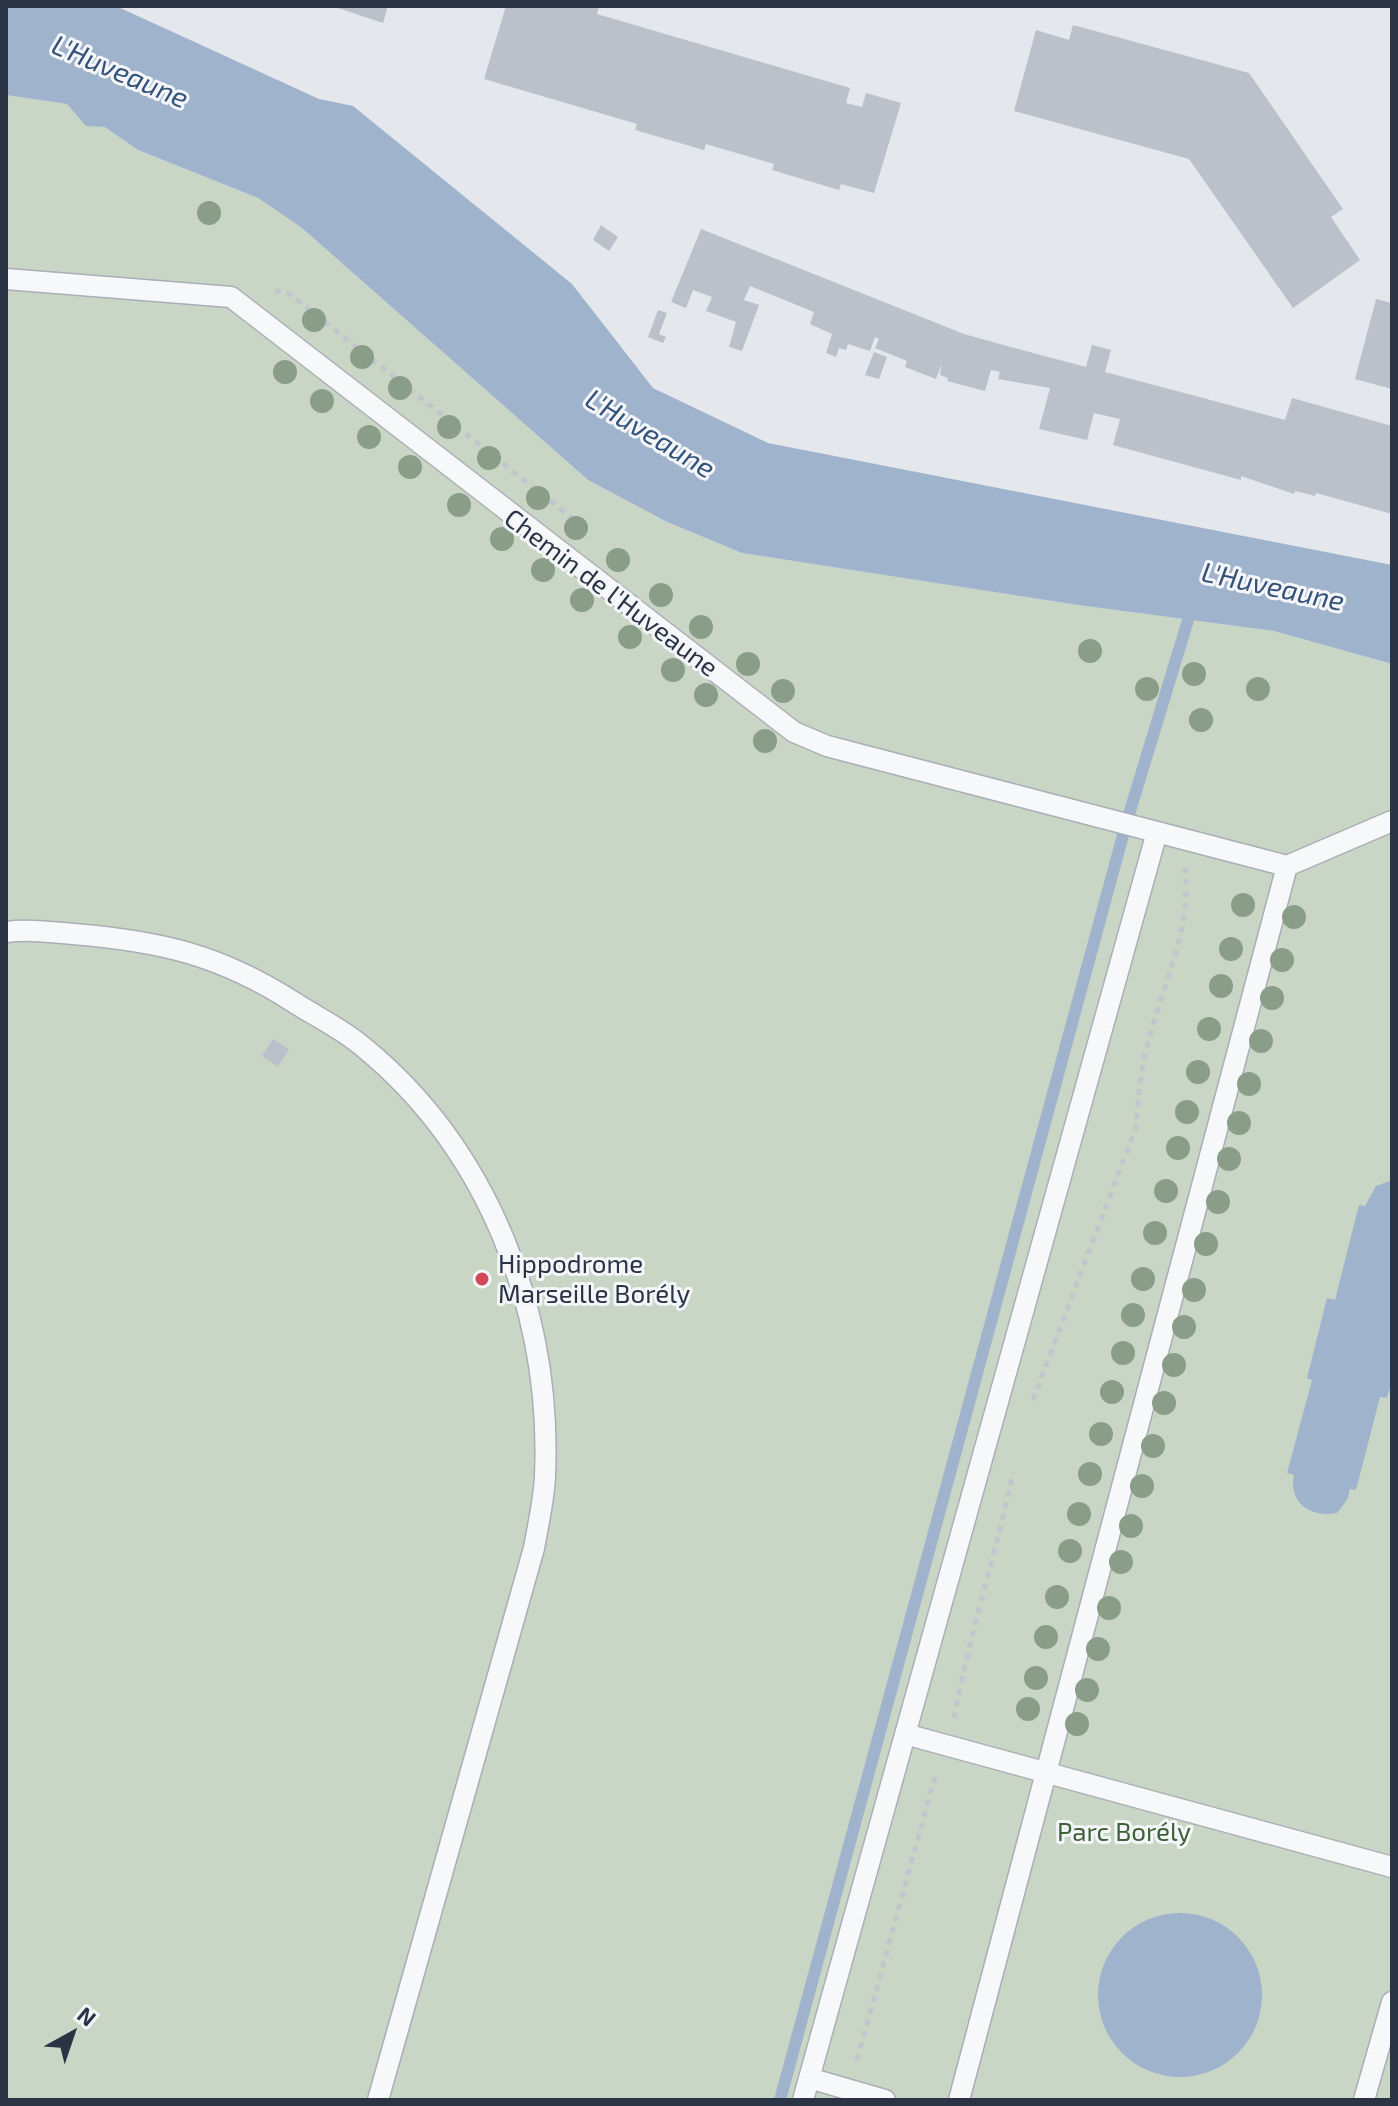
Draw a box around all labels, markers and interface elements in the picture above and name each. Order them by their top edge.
water label: L'Huveaune [47,28,193,116]
water label: L'Huveaune [579,382,721,486]
street label: Chemin de l'Huveaune [498,503,724,683]
water label: L'Huveaune [1199,555,1347,619]
place label: Hippodrome Marseille Borély [498,1248,690,1310]
marker: Hippodrome Marseille Borély [473,1270,491,1288]
park label: Parc Borély [1057,1816,1191,1848]
north arrow [32,1994,112,2074]
text: N [73,2001,102,2031]

